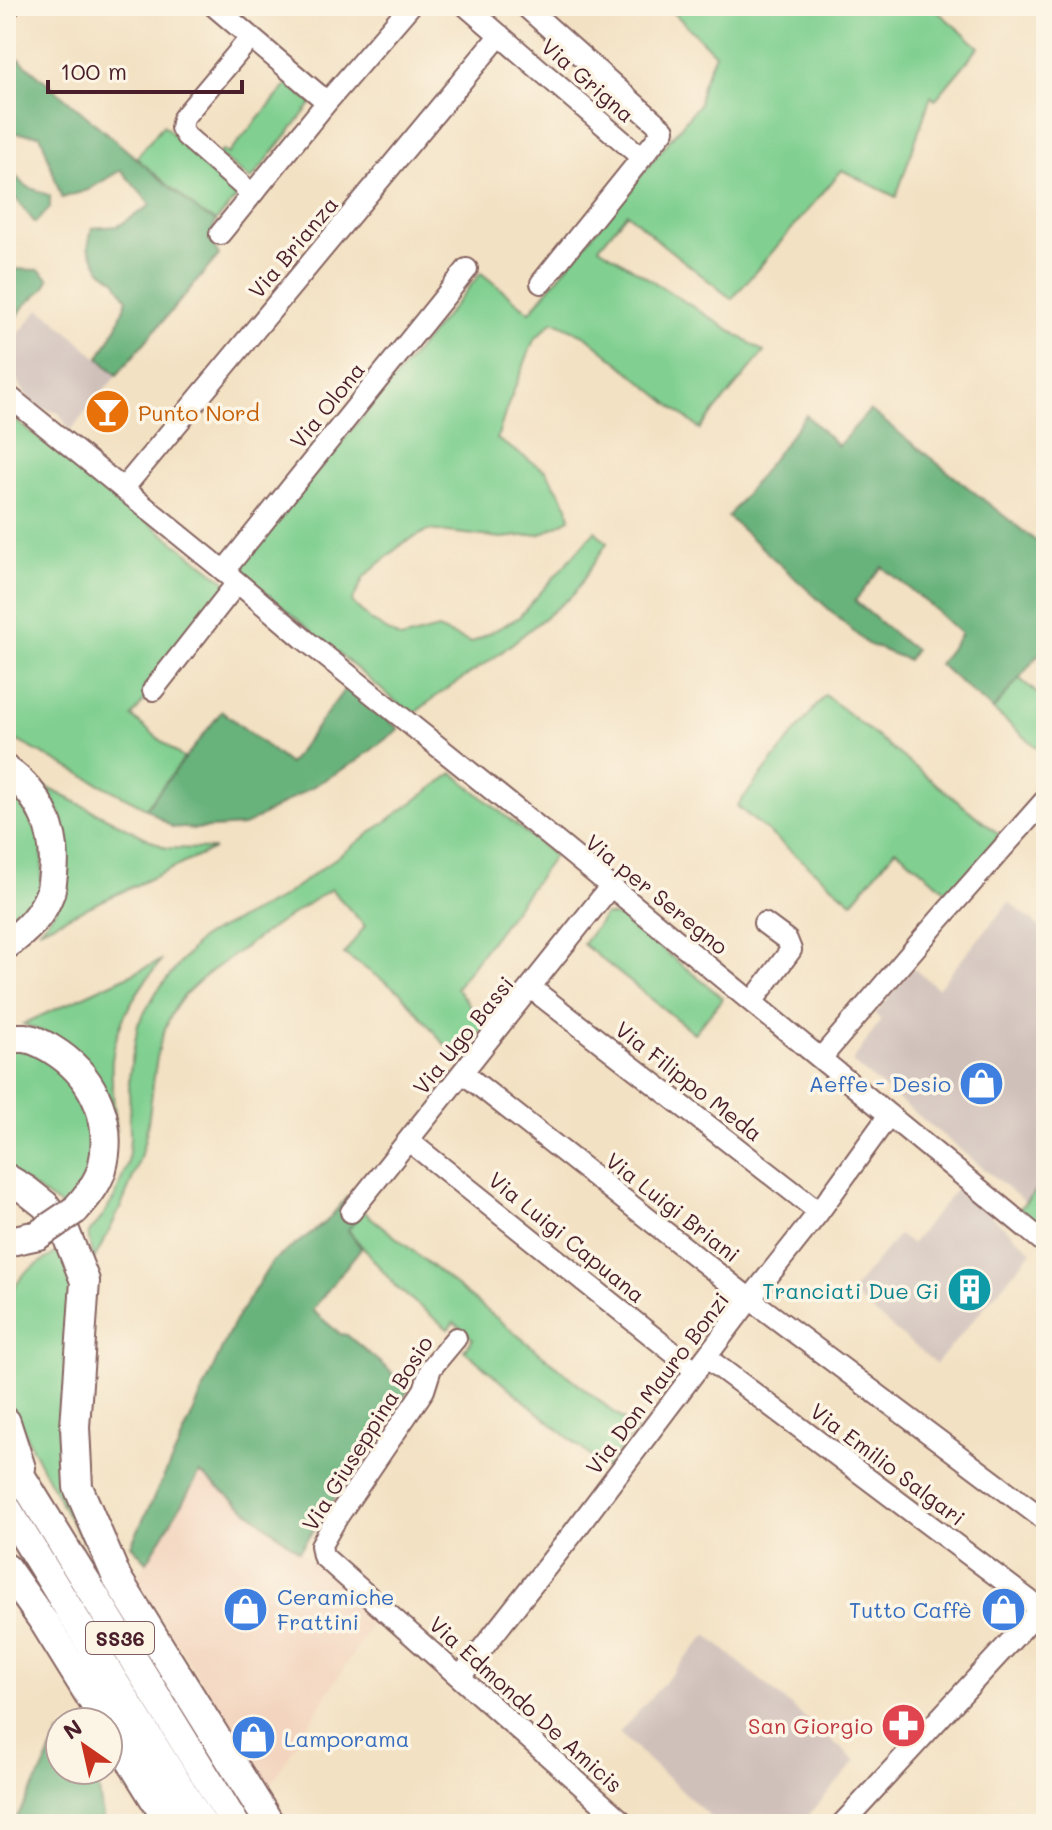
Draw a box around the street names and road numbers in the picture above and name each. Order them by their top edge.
street label: Via Grigna [535,32,641,128]
street label: Via Brianza [242,190,344,304]
street label: Via Olona [283,356,371,454]
street label: Via per Seregno [580,827,734,961]
street label: Via Ugo Bassi [406,970,520,1100]
street label: Via Filippo Meda [610,1014,768,1148]
street label: Via Luigi Briani [600,1146,746,1268]
street label: Via Luigi Capuana [483,1165,651,1309]
street label: Via Don Mauro Bonzi [579,1286,735,1480]
street label: Via Giuseppina Bosio [295,1330,439,1536]
street label: Via Emilio Salgari [805,1396,971,1532]
street label: Via Edmondo De Amicis [423,1609,629,1799]
road number: SS36 [86,1622,154,1654]

